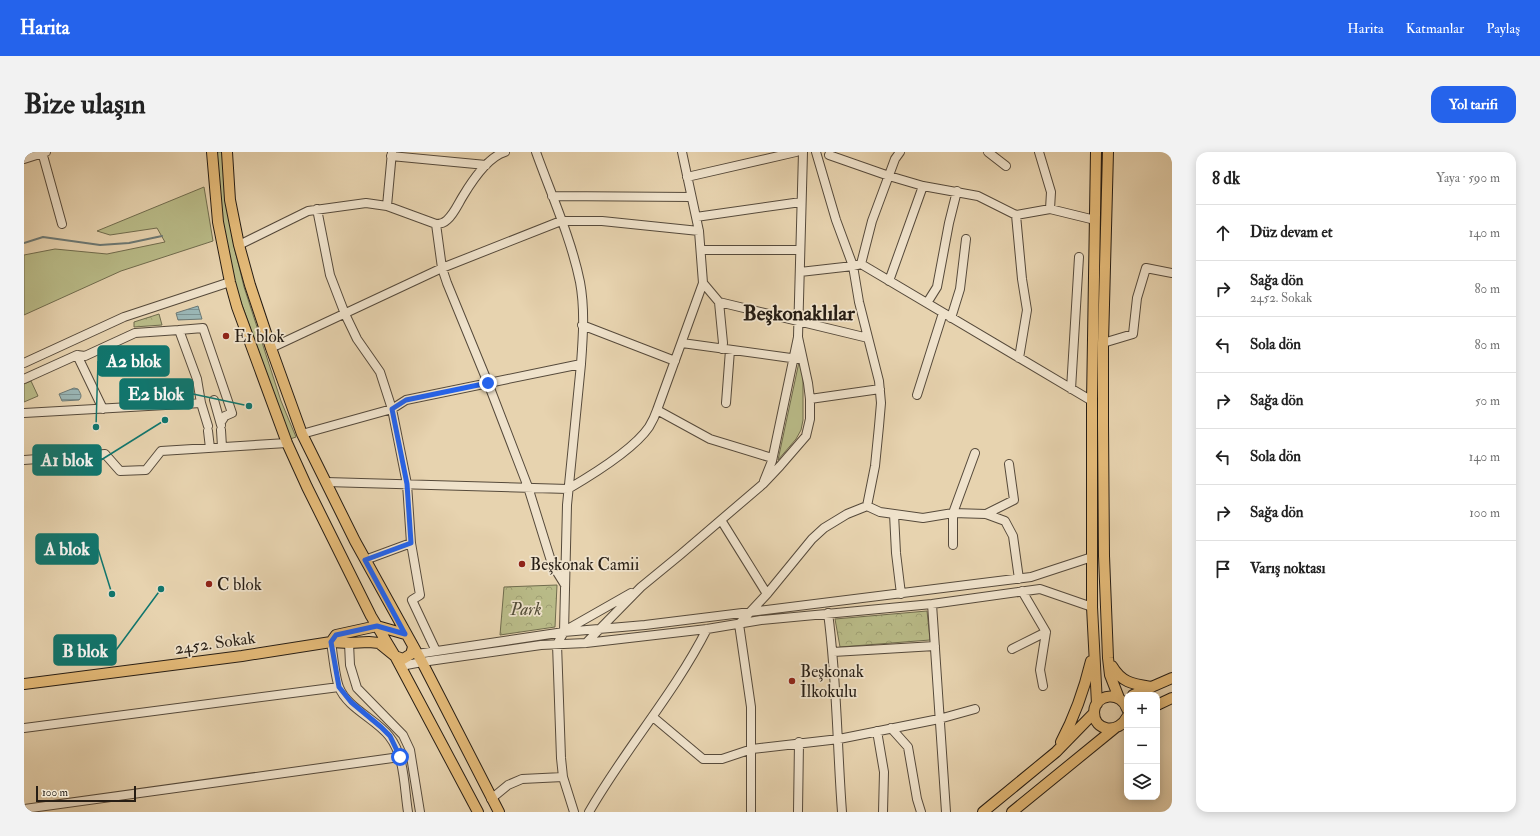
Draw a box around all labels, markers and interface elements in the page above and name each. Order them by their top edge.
text: Harita [20,16,70,40]
text: Harita [1347,20,1384,37]
text: Katmanlar [1406,20,1464,37]
text: Paylaş [1486,20,1520,37]
button: Yol tarifi [1431,86,1516,123]
text: Bize ulaşın [24,87,146,122]
text: 8 dk [1212,168,1240,189]
text: Yaya · 590 m [1436,170,1500,186]
icon: ahead [1212,222,1234,244]
text: Düz devam et [1250,223,1333,242]
text: 140 m [1469,225,1500,241]
text: Sağa dön [1250,271,1304,290]
icon: right [1212,278,1234,300]
text: 80 m [1474,281,1500,297]
text: 2452. Sokak [1250,290,1312,306]
district label: Beşkonaklılar [743,300,856,327]
place label: E1 blok [234,326,285,347]
marker: E1 blok [221,331,231,341]
icon: left [1212,334,1234,356]
text: Sola dön [1250,335,1301,354]
text: 80 m [1474,337,1500,353]
callout: A2 blok [98,346,169,376]
text: A2 blok [106,350,162,373]
route end [479,374,497,392]
callout: E2 blok [120,379,193,409]
text: E2 blok [128,383,185,406]
icon: right [1212,390,1234,412]
text: Sağa dön [1250,391,1304,410]
text: 50 m [1475,393,1500,409]
callout: A1 blok [33,445,101,475]
icon: left [1212,446,1234,468]
text: Sola dön [1250,447,1301,466]
text: A1 blok [40,449,93,472]
text: 140 m [1469,449,1500,465]
icon: right [1212,502,1234,524]
text: Sağa dön [1250,503,1304,522]
text: 100 m [1469,505,1500,521]
callout: A blok [36,534,98,564]
text: A blok [43,538,90,561]
place label: Beşkonak Camii [530,554,640,575]
icon: arrive [1212,558,1234,580]
marker: Beşkonak Camii [517,559,527,569]
text: Varış noktası [1250,559,1325,578]
place label: C blok [217,574,262,595]
marker: C blok [204,579,214,589]
park label: Park [509,599,542,620]
street label: 2452. Sokak [173,627,257,659]
callout: B blok [54,635,116,665]
text: B blok [62,640,108,663]
place label: Beşkonak İlkokulu [800,661,864,702]
marker: Beşkonak İlkokulu [787,676,797,686]
map controls [1124,692,1160,800]
button: + [1124,692,1160,728]
button: − [1124,728,1160,764]
route start [391,748,409,766]
button: layers [1124,764,1160,800]
scale bar [36,784,136,803]
text: 100 m [42,786,68,799]

